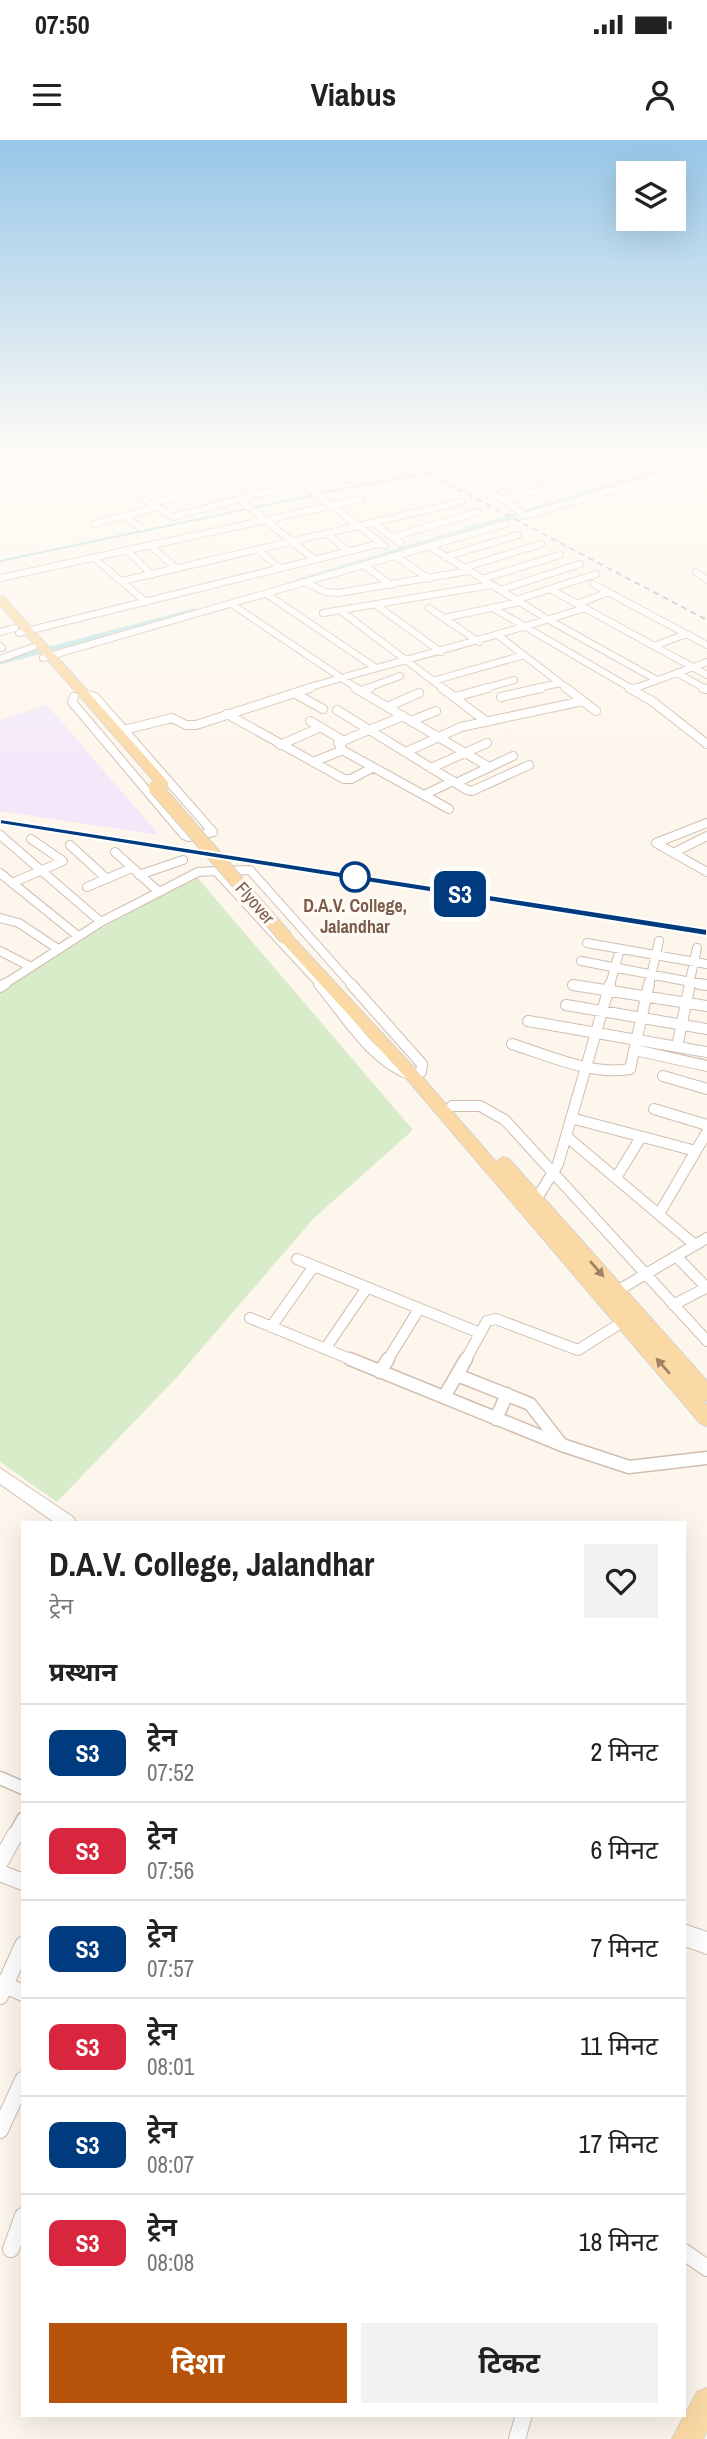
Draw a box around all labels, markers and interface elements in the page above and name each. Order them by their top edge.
text: 07:50 [35,7,90,42]
text: Viabus [311,73,396,116]
icon: menu [28,76,66,114]
icon: person [641,76,679,114]
map controls [616,161,686,231]
button: layers [616,161,686,231]
marker: D.A.V. College, Jalandhar [340,862,370,892]
line badge: S3 [428,871,491,917]
street label: Flyover [230,876,281,929]
text: S3 [448,878,472,910]
place label: D.A.V. College, Jalandhar [303,893,407,939]
one-way arrow [589,1260,605,1278]
one-way arrow [655,1357,671,1375]
text: D.A.V. College, Jalandhar [49,1542,374,1586]
button: heart [584,1544,658,1618]
text: ट्रेन [49,1590,73,1621]
text: प्रस्थान [49,1654,117,1689]
text: ट्रेन [147,1719,177,1754]
text: 2 मिनट [590,1734,658,1769]
text: S3 [75,1737,100,1769]
text: 07:52 [147,1757,194,1788]
text: ट्रेन [147,1817,177,1852]
text: 6 मिनट [590,1832,658,1867]
text: S3 [75,1835,100,1867]
text: 07:56 [147,1855,194,1886]
text: ट्रेन [147,1915,177,1950]
text: 7 मिनट [590,1930,658,1965]
text: S3 [75,1933,100,1965]
text: 07:57 [147,1953,194,1984]
text: ट्रेन [147,2013,177,2048]
text: 11 मिनट [580,2028,658,2063]
text: S3 [75,2031,100,2063]
text: 08:01 [147,2051,194,2082]
text: ट्रेन [147,2111,177,2146]
text: 17 मिनट [579,2126,658,2161]
text: S3 [75,2129,100,2161]
text: 08:07 [147,2149,194,2180]
text: ट्रेन [147,2209,177,2244]
text: 18 मिनट [579,2224,658,2259]
text: S3 [75,2227,100,2259]
text: 08:08 [147,2247,194,2278]
button: दिशा [49,2323,347,2403]
button: टिकट [361,2323,658,2403]

